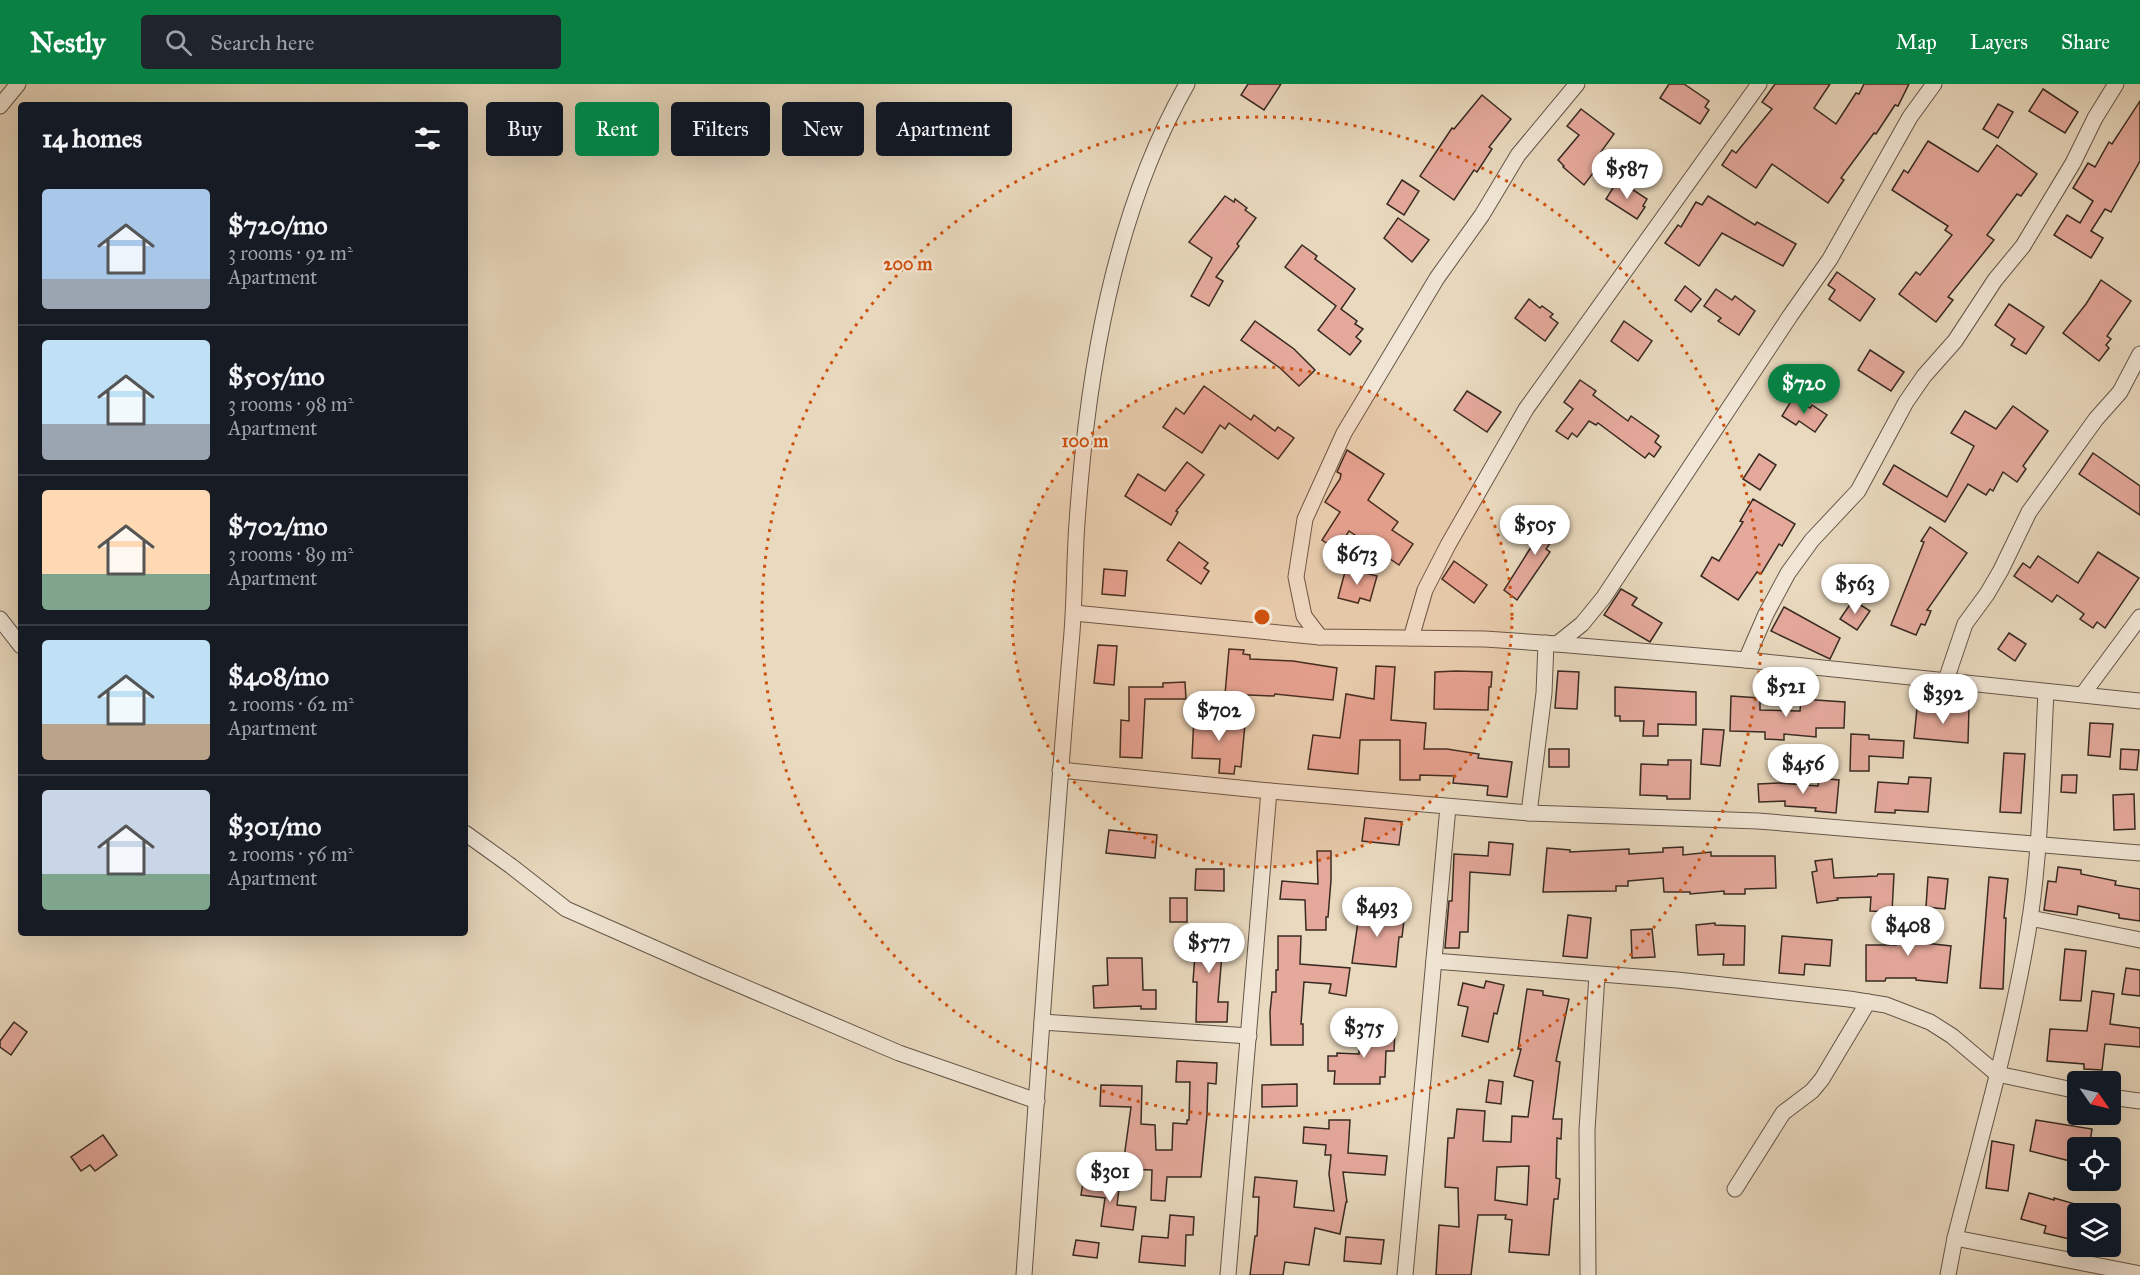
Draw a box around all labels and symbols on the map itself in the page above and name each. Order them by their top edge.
pin: $587 [1591,149,1663,200]
text: 200 m [884,253,933,275]
pin: $720 [1768,364,1840,415]
text: 100 m [1062,430,1109,452]
pin: $505 [1499,505,1571,556]
pin: $673 [1321,535,1393,586]
pin: $563 [1819,564,1891,615]
centre of rings [1252,607,1272,627]
pin: $521 [1750,667,1822,718]
pin: $392 [1907,674,1979,725]
pin: $702 [1183,691,1255,742]
pin: $456 [1767,744,1839,795]
pin: $493 [1341,887,1413,938]
pin: $408 [1872,906,1944,957]
pin: $577 [1173,923,1245,974]
pin: $375 [1328,1008,1400,1059]
north arrow [2067,1071,2121,1125]
pin: $301 [1074,1152,1146,1203]

